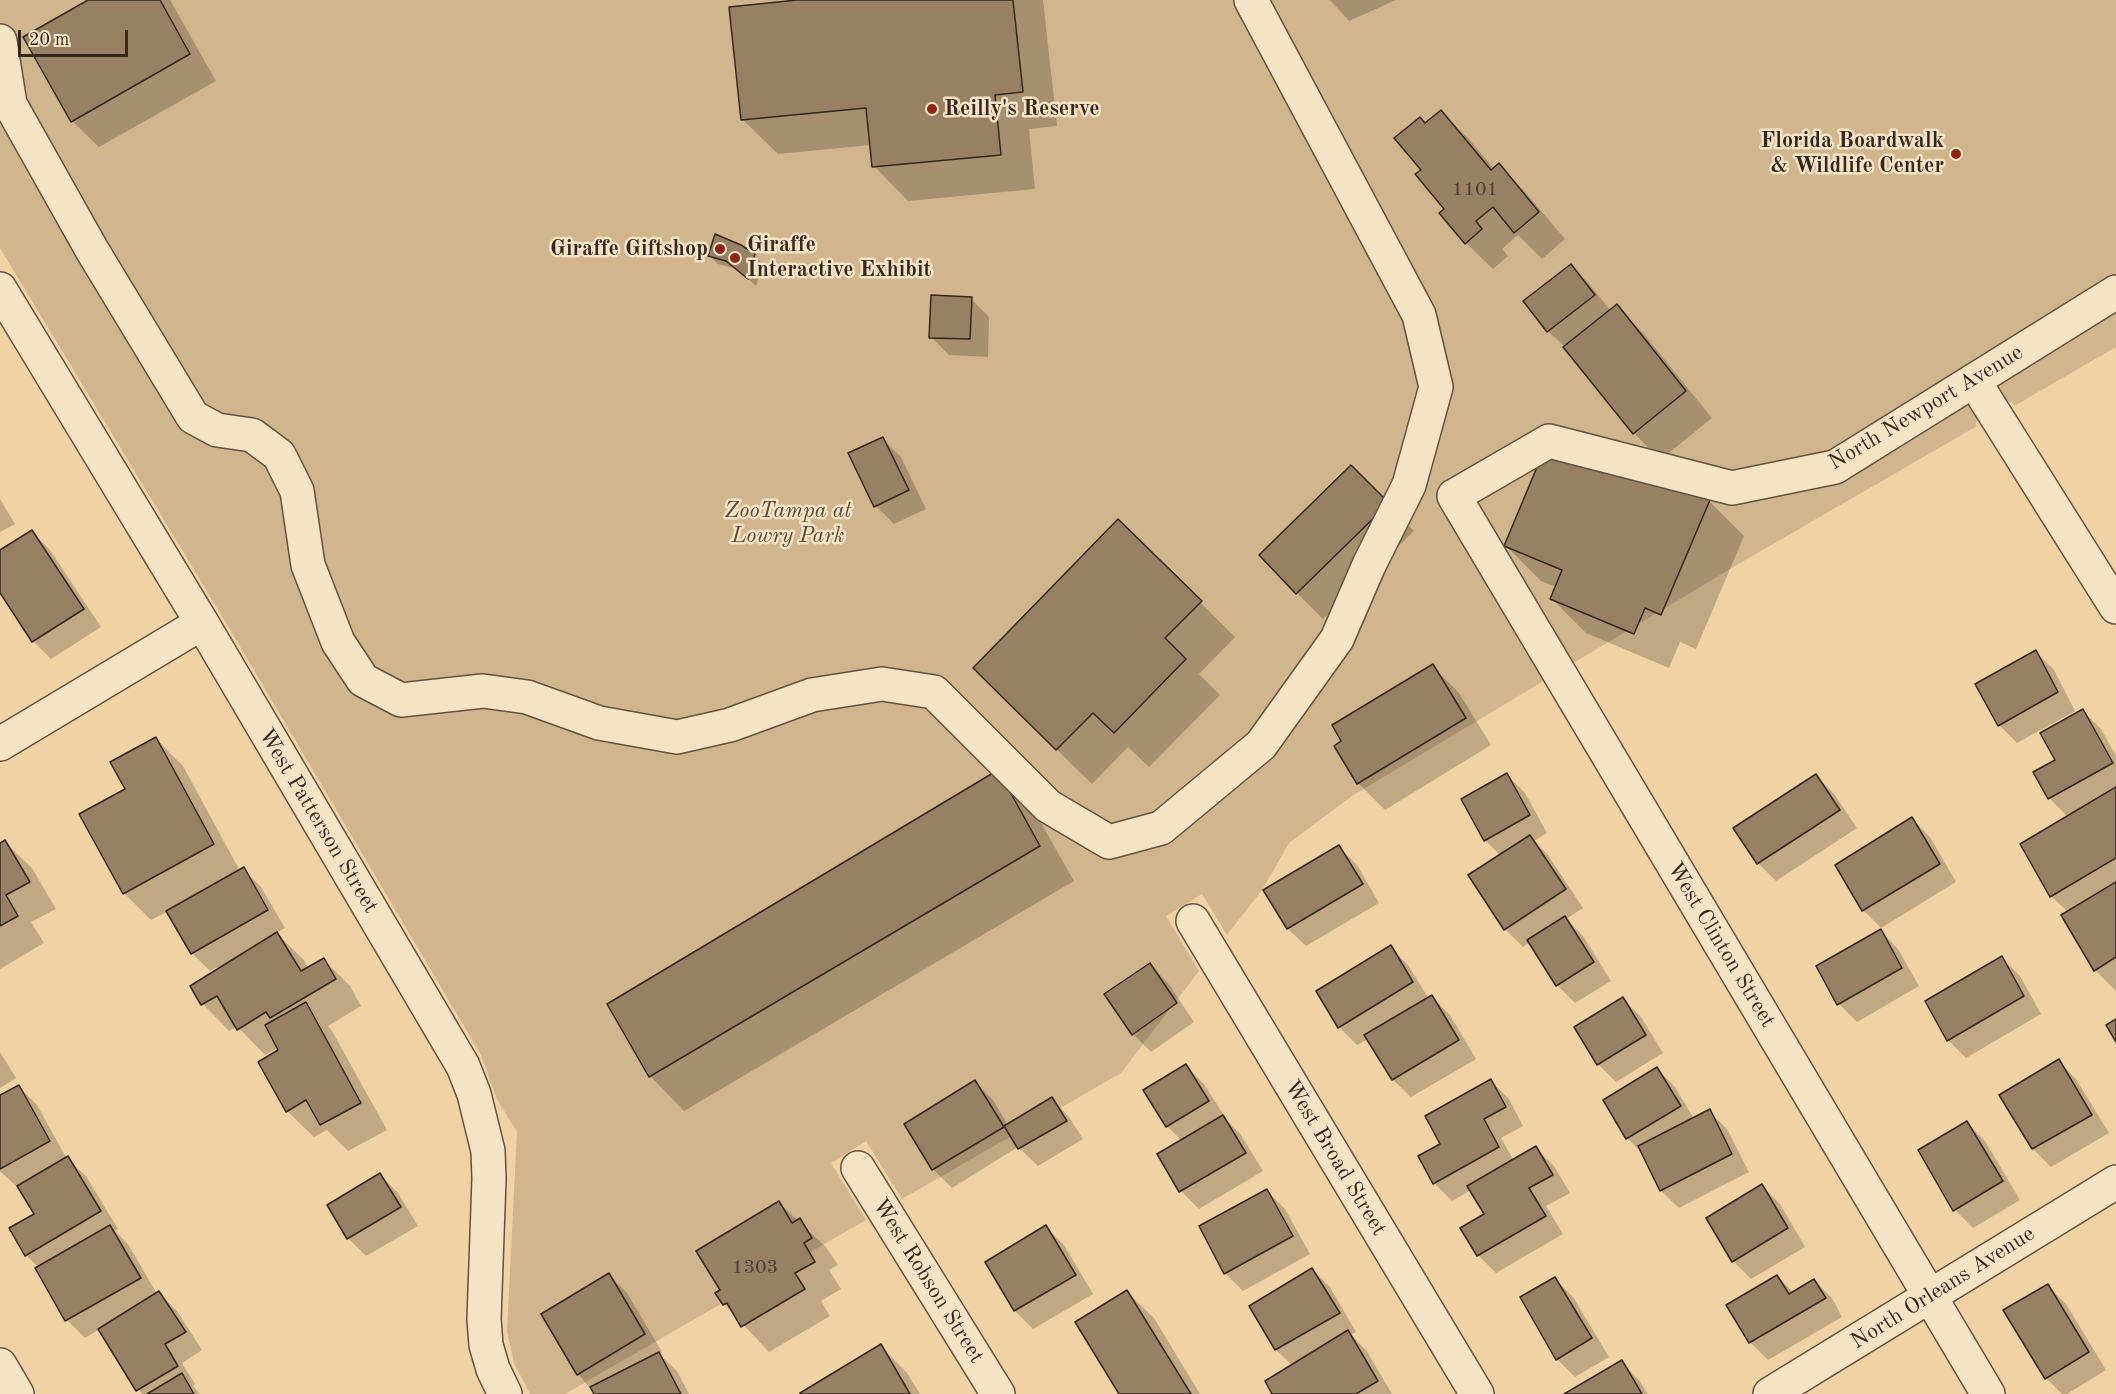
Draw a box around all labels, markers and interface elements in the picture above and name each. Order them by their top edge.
scale bar [21,18,130,56]
text: 20 m [29,31,69,49]
place label: Reilly's Reserve [944,96,1100,122]
marker: Reilly's Reserve [925,102,939,116]
place label: Florida Boardwalk & Wildlife Center [1760,128,1944,180]
marker: Florida Boardwalk & Wildlife Center [1949,147,1963,161]
house number: 1101 [1452,178,1498,202]
place label: Giraffe Interactive Exhibit [747,232,931,284]
place label: Giraffe Giftshop [550,236,708,262]
marker: Giraffe Giftshop [713,242,727,256]
marker: Giraffe Interactive Exhibit [728,251,742,265]
street label: North Newport Avenue [1824,340,2028,476]
park label: ZooTampa at Lowry Park [724,498,852,550]
street label: West Patterson Street [252,724,384,918]
street label: West Clinton Street [1661,857,1781,1033]
street label: West Broad Street [1278,1075,1392,1241]
street label: West Robson Street [867,1194,989,1368]
street label: North Orleans Avenue [1846,1221,2040,1355]
house number: 1303 [732,1256,778,1280]

